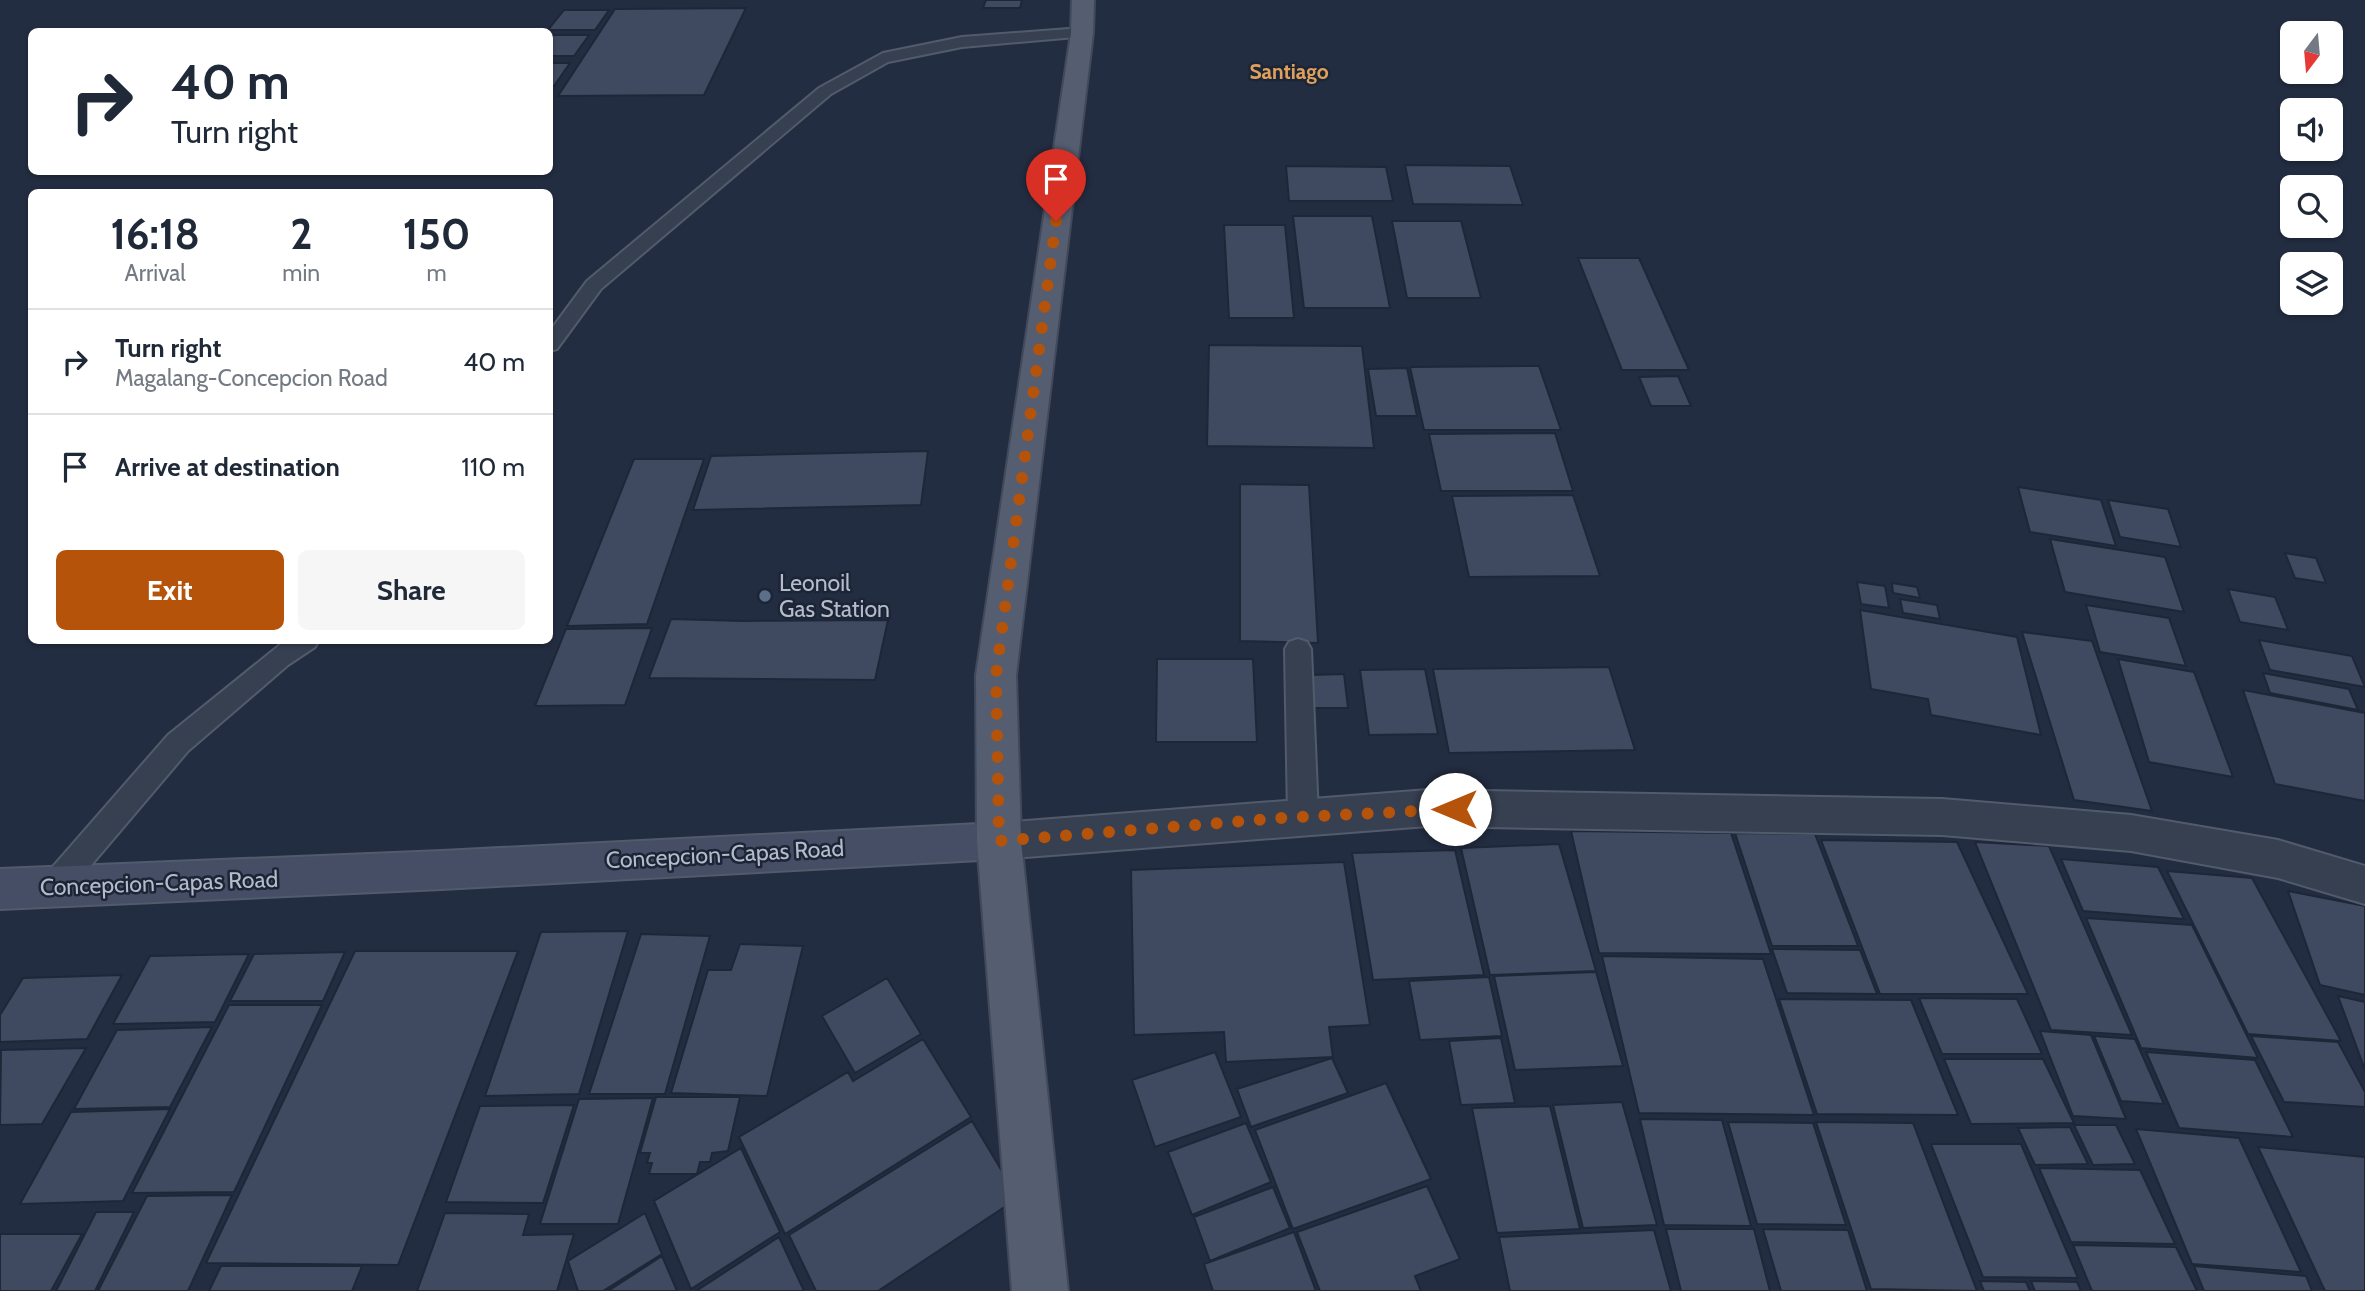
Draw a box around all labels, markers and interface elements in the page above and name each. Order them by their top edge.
north arrow [2280,21,2343,84]
map controls [2280,21,2343,315]
text: 40 m [171,52,290,111]
icon: right [56,56,147,147]
district label: Santiago [1249,59,1329,84]
button: sound [2280,98,2343,161]
text: Turn right [171,112,298,151]
pin [1026,149,1086,221]
icon: arrive [1037,160,1075,198]
button: search [2280,175,2343,238]
text: 16:18 [111,208,200,260]
text: 2 [290,208,312,260]
text: 150 [403,208,470,260]
button: layers [2280,252,2343,315]
text: Arrival [125,259,186,287]
text: min [282,259,320,287]
text: m [427,259,447,287]
text: Turn right [115,332,221,364]
icon: right [56,343,94,381]
text: 40 m [463,346,525,378]
text: Magalang-Concepcion Road [115,364,388,392]
icon: arrive [56,448,94,486]
text: Arrive at destination [115,451,340,483]
text: 110 m [461,451,525,483]
button: Exit [56,550,284,630]
button: Share [298,550,525,630]
place label: Leonoil Gas Station [779,569,890,623]
marker: Leonoil Gas Station [757,588,773,604]
position arrow [1418,772,1492,846]
street label: Concepcion-Capas Road [605,834,845,874]
street label: Concepcion-Capas Road [39,865,279,901]

